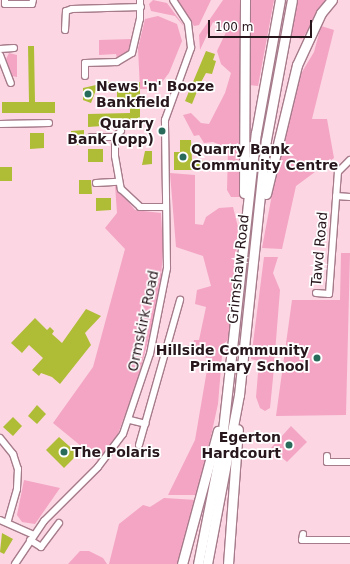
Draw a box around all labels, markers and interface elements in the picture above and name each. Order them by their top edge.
scale bar [210,12,314,38]
text: 100 m [215,20,253,34]
place label: News 'n' Booze Bankfield [96,78,214,110]
marker: News 'n' Booze Bankfield [83,89,93,99]
place label: Quarry Bank (opp) [67,115,154,148]
marker: Quarry Bank (opp) [157,126,167,136]
place label: Quarry Bank Community Centre [191,141,338,174]
marker: Quarry Bank Community Centre [178,152,188,162]
street label: Tawd Road [307,211,331,287]
street label: Grimshaw Road [224,213,252,325]
street label: Ormskirk Road [124,269,162,373]
place label: Hillside Community Primary School [156,342,309,374]
marker: Hillside Community Primary School [312,353,322,363]
place label: Egerton Hardcourt [201,429,281,462]
marker: Egerton Hardcourt [284,440,294,450]
place label: The Polaris [72,444,160,460]
marker: The Polaris [59,447,69,457]

